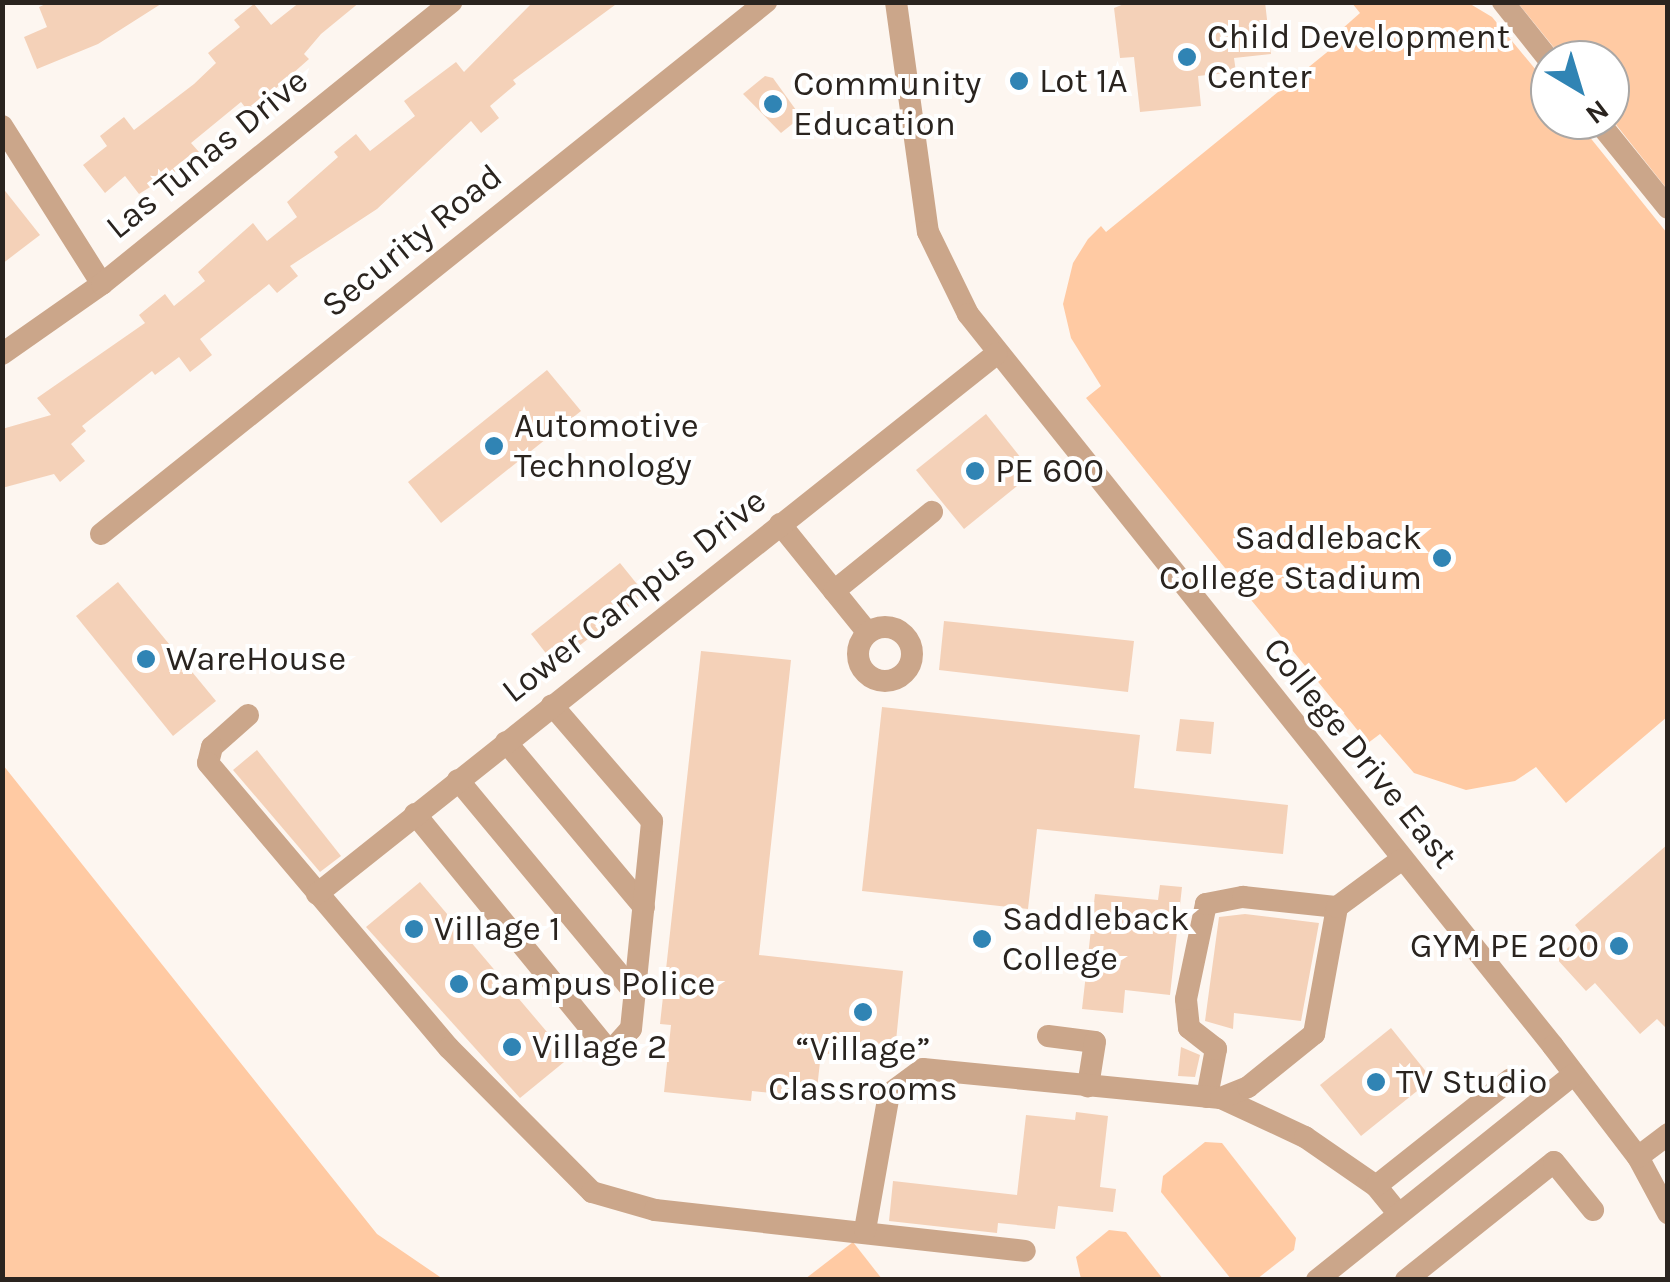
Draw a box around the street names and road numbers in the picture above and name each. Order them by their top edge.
street label: Las Tunas Drive [98,60,316,248]
street label: Security Road [313,156,511,326]
street label: Lower Campus Drive [494,480,774,712]
street label: College Drive East [1254,629,1466,877]

